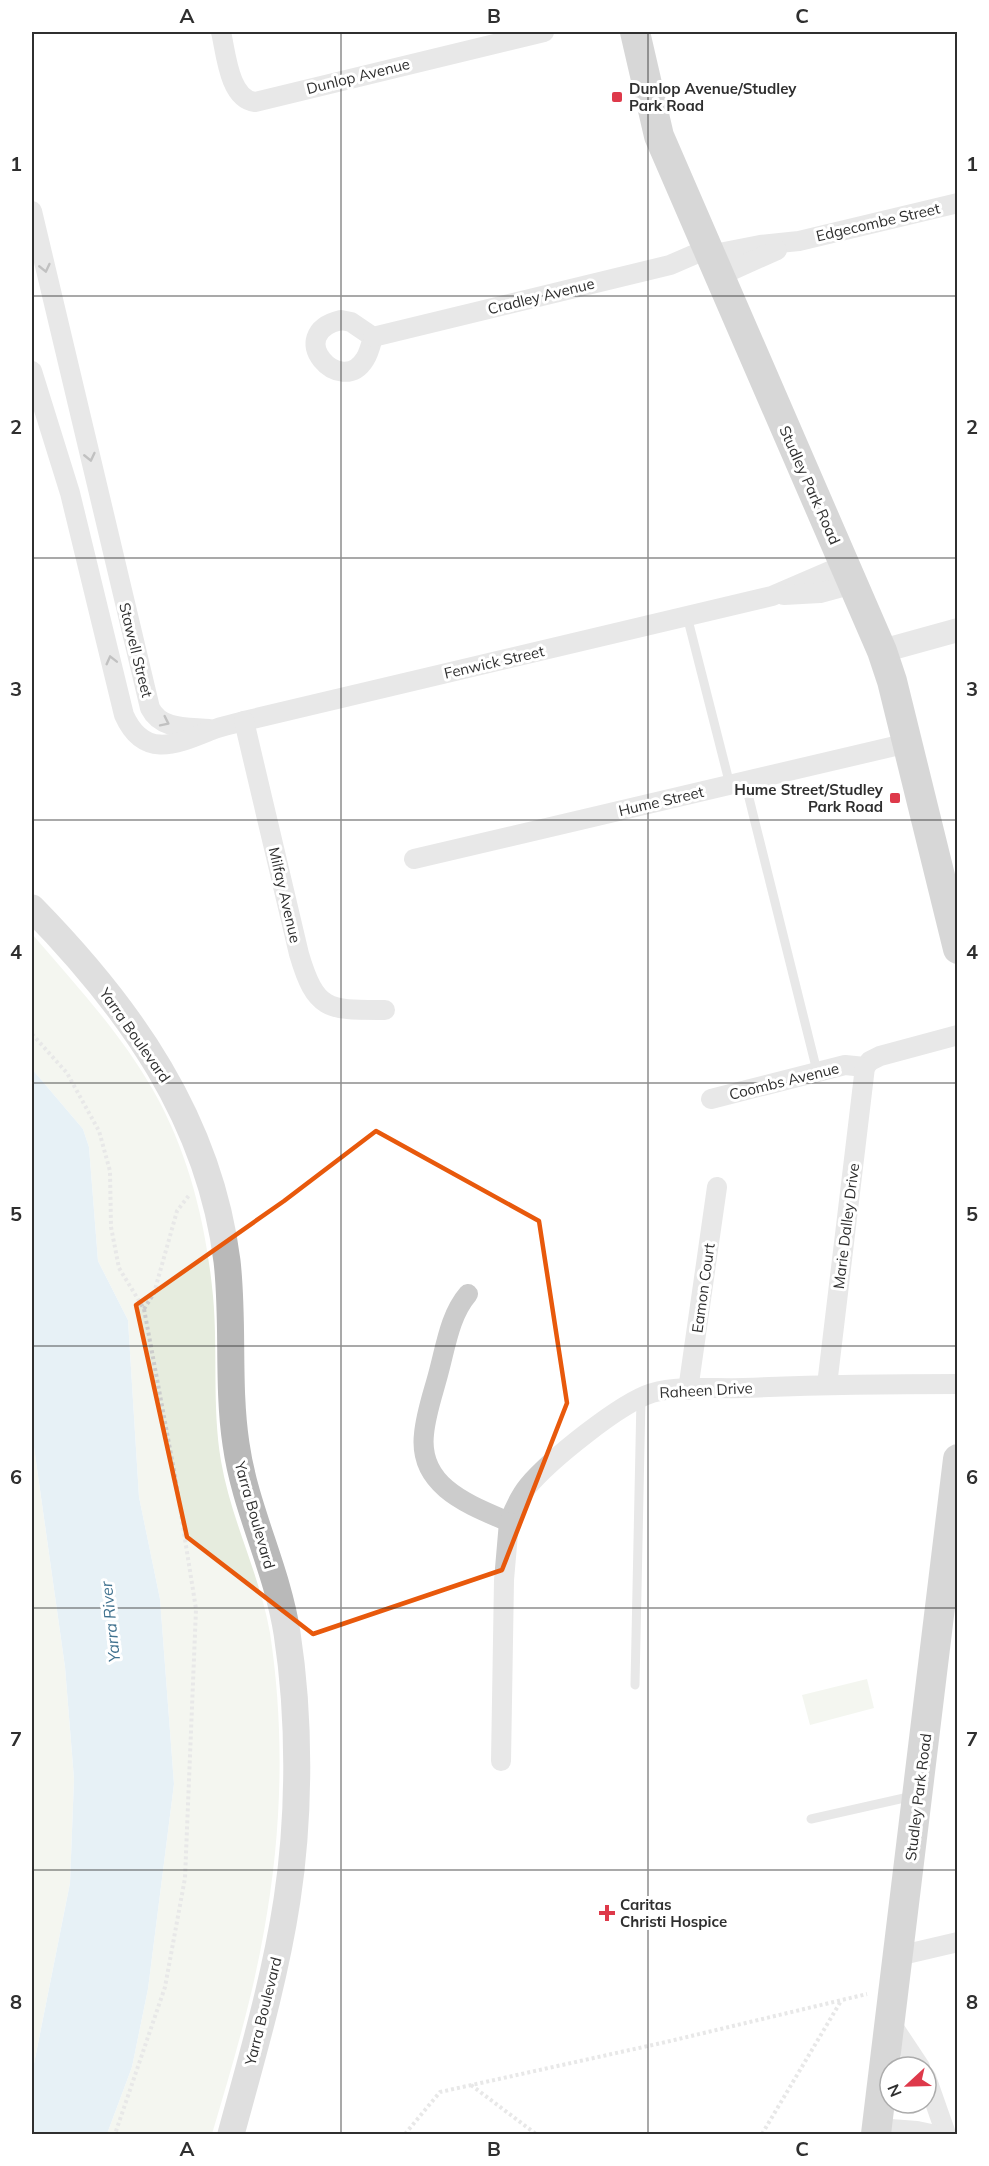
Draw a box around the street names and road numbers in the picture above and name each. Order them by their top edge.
street label: Dunlop Avenue [304,54,412,98]
street label: Edgecombe Street [814,199,942,245]
street label: Cradley Avenue [486,274,596,318]
street label: Studley Park Road [775,423,845,547]
street label: Stawell Street [115,601,157,699]
street label: Fenwick Street [442,641,546,683]
street label: Hume Street [617,782,705,820]
street label: Milfay Avenue [265,845,305,945]
street label: Yarra Boulevard [95,983,175,1086]
street label: Coombs Avenue [727,1058,841,1104]
street label: Marie Dalley Drive [829,1162,863,1290]
street label: Eamon Court [687,1242,719,1334]
street label: Raheen Drive [659,1378,753,1402]
street label: Yarra Boulevard [230,1458,279,1571]
street label: Studley Park Road [901,1732,935,1862]
street label: Yarra Boulevard [240,1955,286,2068]

